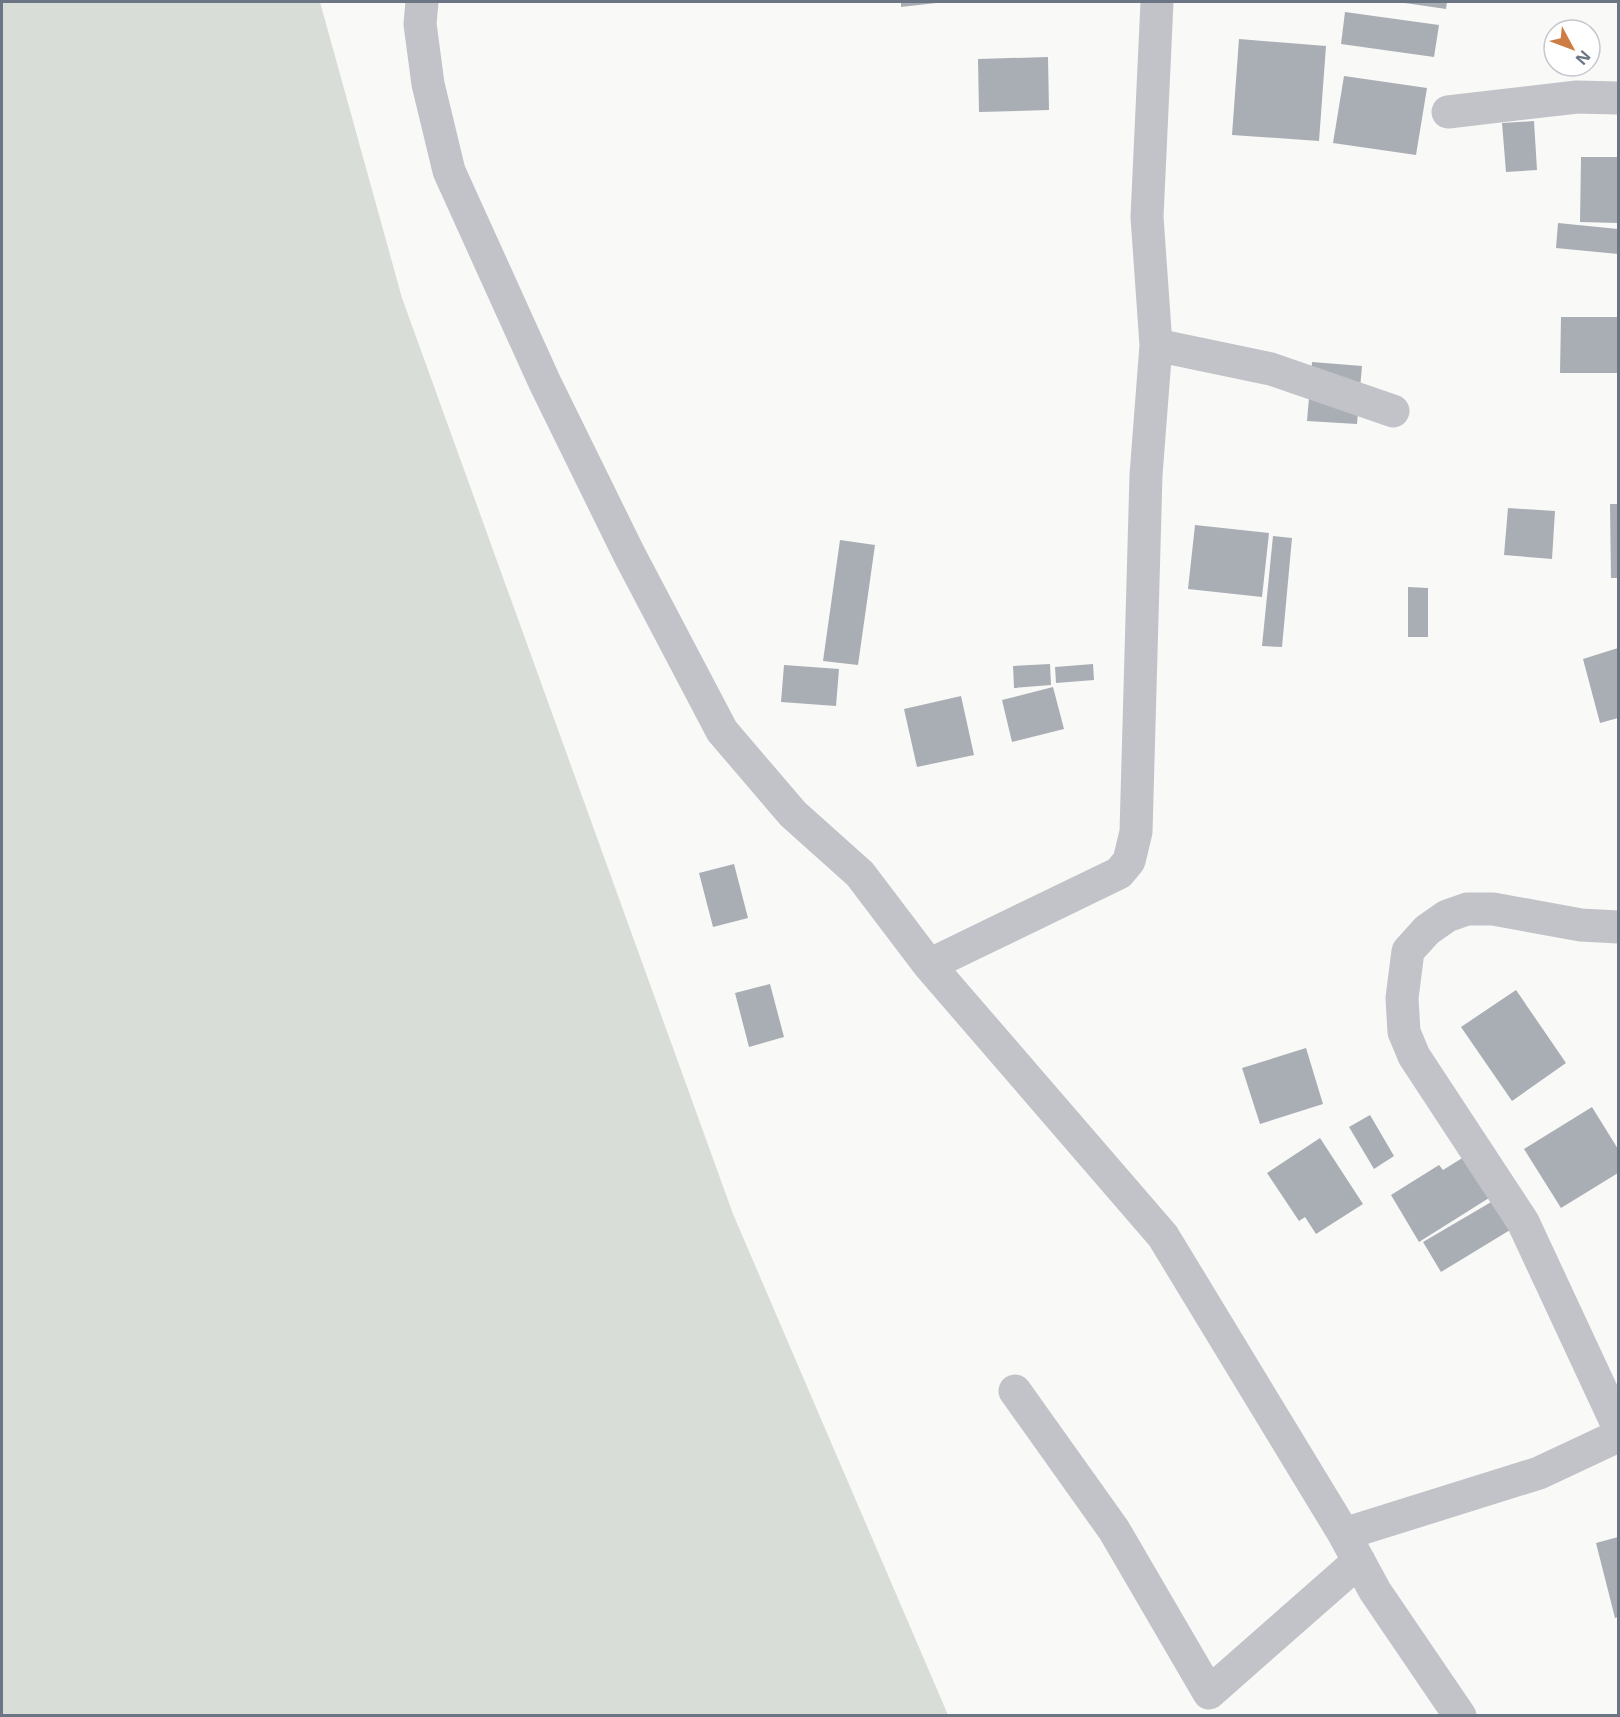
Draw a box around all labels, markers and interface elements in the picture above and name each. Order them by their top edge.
north arrow [1542,18,1602,78]
text: N [1571,46,1596,70]

